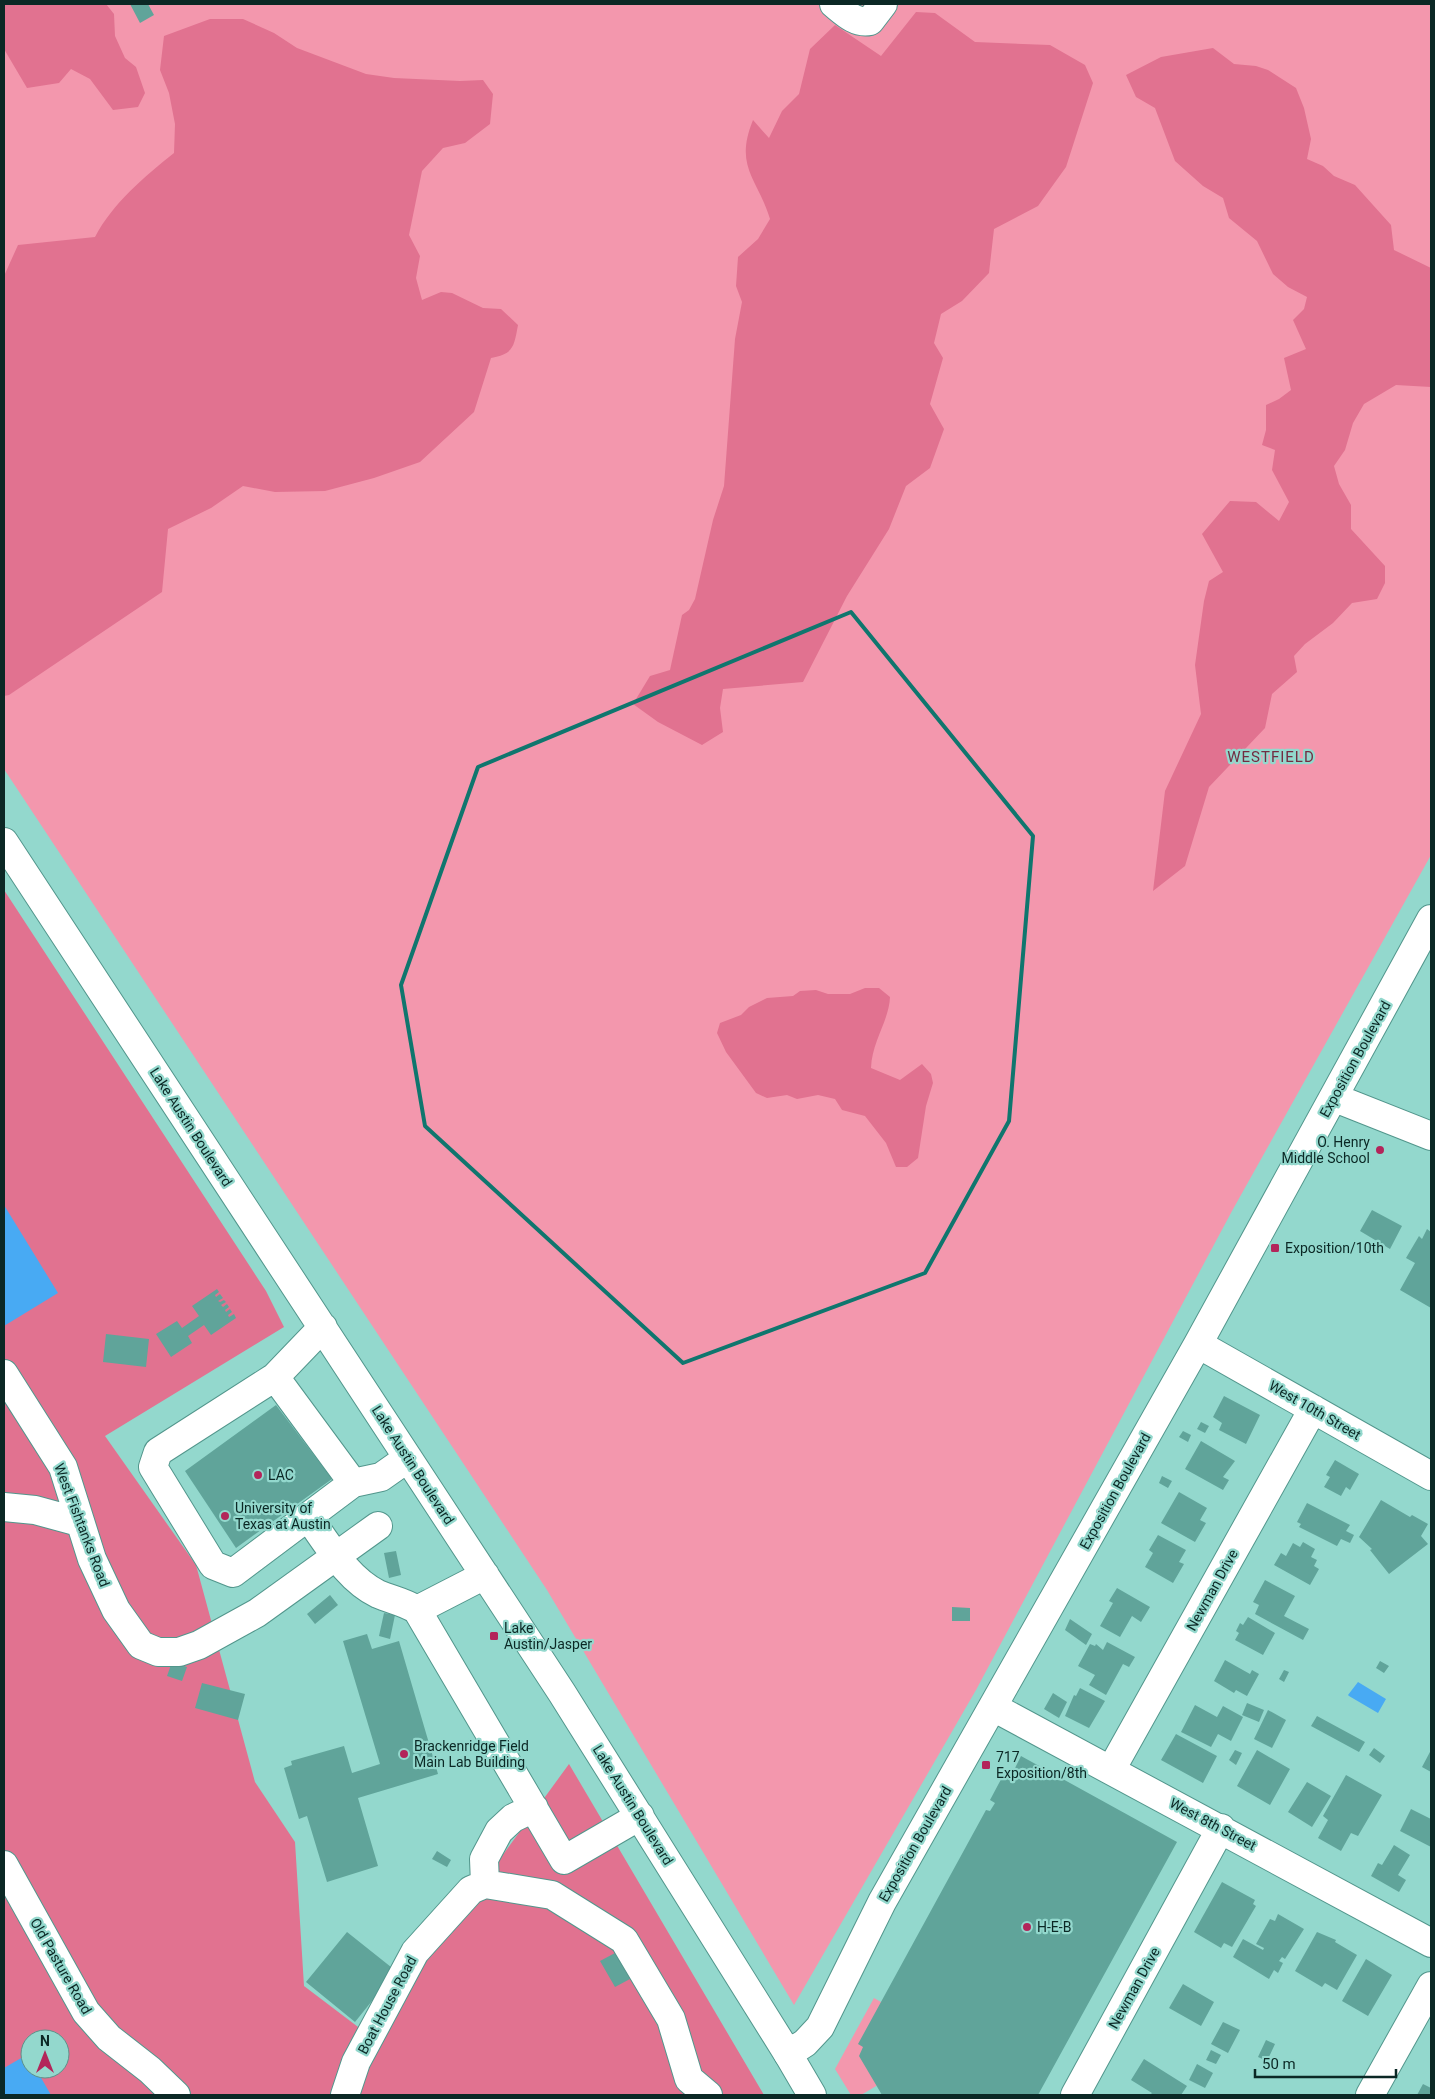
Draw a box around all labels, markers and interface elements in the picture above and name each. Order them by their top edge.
district label: WESTFIELD [1227,748,1315,766]
street label: Exposition Boulevard [1316,998,1394,1120]
street label: Lake Austin Boulevard [147,1065,235,1189]
place label: O. Henry Middle School [1282,1134,1370,1166]
marker: O. Henry Middle School [1374,1144,1386,1156]
place label: Exposition/10th [1285,1240,1384,1256]
marker: Exposition/10th [1269,1242,1281,1254]
street label: West 10th Street [1266,1377,1364,1443]
street label: Lake Austin Boulevard [369,1403,457,1527]
street label: Exposition Boulevard [1076,1430,1154,1552]
street label: West Fishtanks Road [51,1461,113,1589]
place label: LAC [268,1467,294,1483]
marker: LAC [252,1469,264,1481]
place label: University of Texas at Austin [235,1500,331,1532]
marker: University of Texas at Austin [219,1510,231,1522]
street label: Newman Drive [1183,1547,1241,1633]
place label: Lake Austin/Jasper [504,1620,592,1652]
marker: Lake Austin/Jasper [488,1630,500,1642]
place label: Brackenridge Field Main Lab Building [414,1738,529,1770]
street label: Lake Austin Boulevard [590,1742,676,1868]
marker: Brackenridge Field Main Lab Building [398,1748,410,1760]
place label: 717 Exposition/8th [996,1749,1087,1781]
marker: 717 Exposition/8th [980,1759,992,1771]
street label: Exposition Boulevard [875,1783,955,1905]
street label: West 8th Street [1167,1795,1259,1854]
street label: Old Pasture Road [27,1915,95,2017]
place label: H-E-B [1037,1919,1071,1935]
marker: H-E-B [1021,1921,1033,1933]
street label: Newman Drive [1105,1945,1163,2031]
street label: Boat House Road [355,1953,419,2057]
north arrow [20,2029,70,2079]
text: N [40,2033,50,2049]
scale bar [1255,2046,1396,2078]
text: 50 m [1262,2055,1296,2073]

